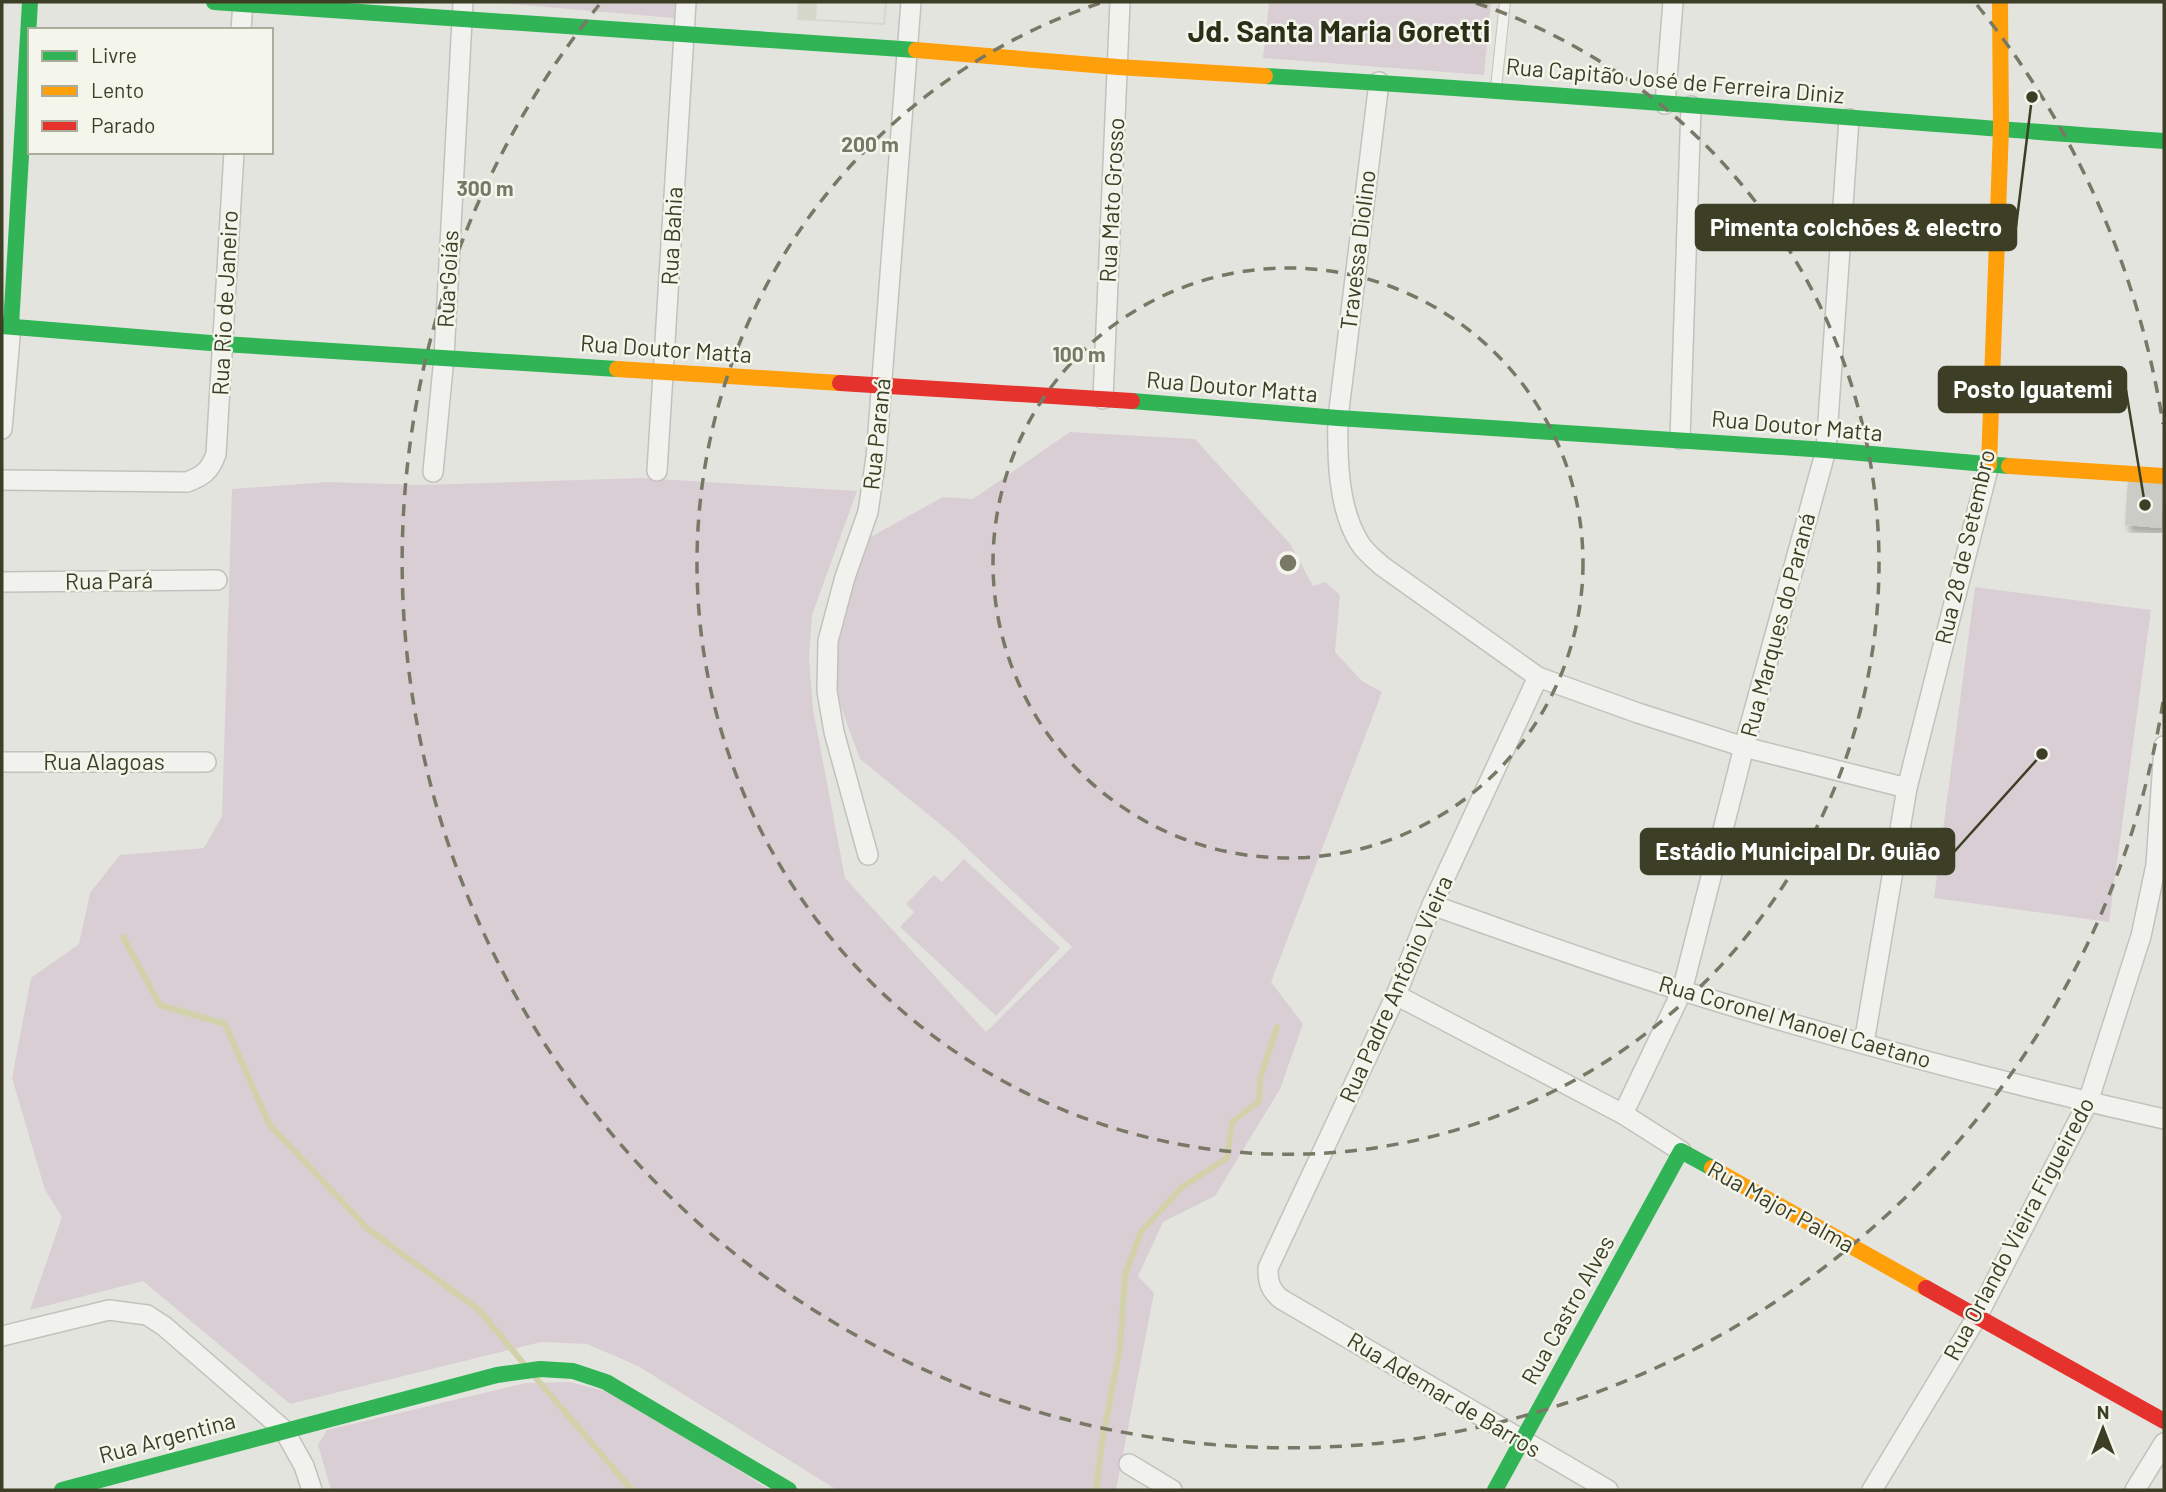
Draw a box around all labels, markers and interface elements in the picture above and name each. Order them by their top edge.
district label: Jd. Santa Maria Goretti [1188,12,1490,48]
legend [28,28,273,154]
text: Livre [91,42,137,67]
street label: Rua Capitão José de Ferreira Diniz [1505,51,1845,109]
text: Lento [91,77,144,102]
text: Parado [91,112,155,137]
street label: Rua Mato Grosso [1093,117,1129,283]
text: 200 m [841,131,899,156]
street label: Travessa Diolino [1333,168,1381,332]
text: 300 m [456,175,514,200]
street label: Rua Bahia [654,186,688,286]
callout: Pimenta colchões & electro [1696,205,2016,250]
street label: Rua Rio de Janeiro [205,210,243,396]
text: Pimenta colchões & electro [1710,212,2002,241]
street label: Rua Goiás [430,229,464,329]
street label: Rua Doutor Matta [579,328,753,368]
text: 100 m [1052,341,1106,366]
street label: Rua Doutor Matta [1145,365,1319,407]
callout: Posto Iguatemi [1939,367,2126,412]
text: Posto Iguatemi [1953,374,2113,403]
street label: Rua Paraná [856,377,896,491]
street label: Rua Doutor Matta [1710,404,1884,446]
street label: Rua 28 de Setembro [1928,447,2000,647]
street label: Rua Marques do Paraná [1734,510,1820,740]
centre of rings [1276,551,1300,575]
street label: Rua Pará [65,565,153,595]
street label: Rua Alagoas [43,747,165,775]
callout: Estádio Municipal Dr. Guião [1641,829,1954,874]
text: Estádio Municipal Dr. Guião [1655,836,1941,865]
street label: Rua Padre Antônio Vieira [1332,871,1458,1106]
street label: Rua Coronel Manoel Caetano [1656,969,1935,1073]
street label: Rua Orlando Vieira Figueiredo [1937,1092,2099,1365]
street label: Rua Major Palma [1703,1154,1860,1258]
street label: Rua Castro Alves [1515,1230,1620,1389]
street label: Rua Ademar de Barros [1343,1325,1546,1463]
north arrow [2068,1394,2138,1464]
text: N [2097,1400,2109,1423]
street label: Rua Argentina [95,1405,238,1469]

